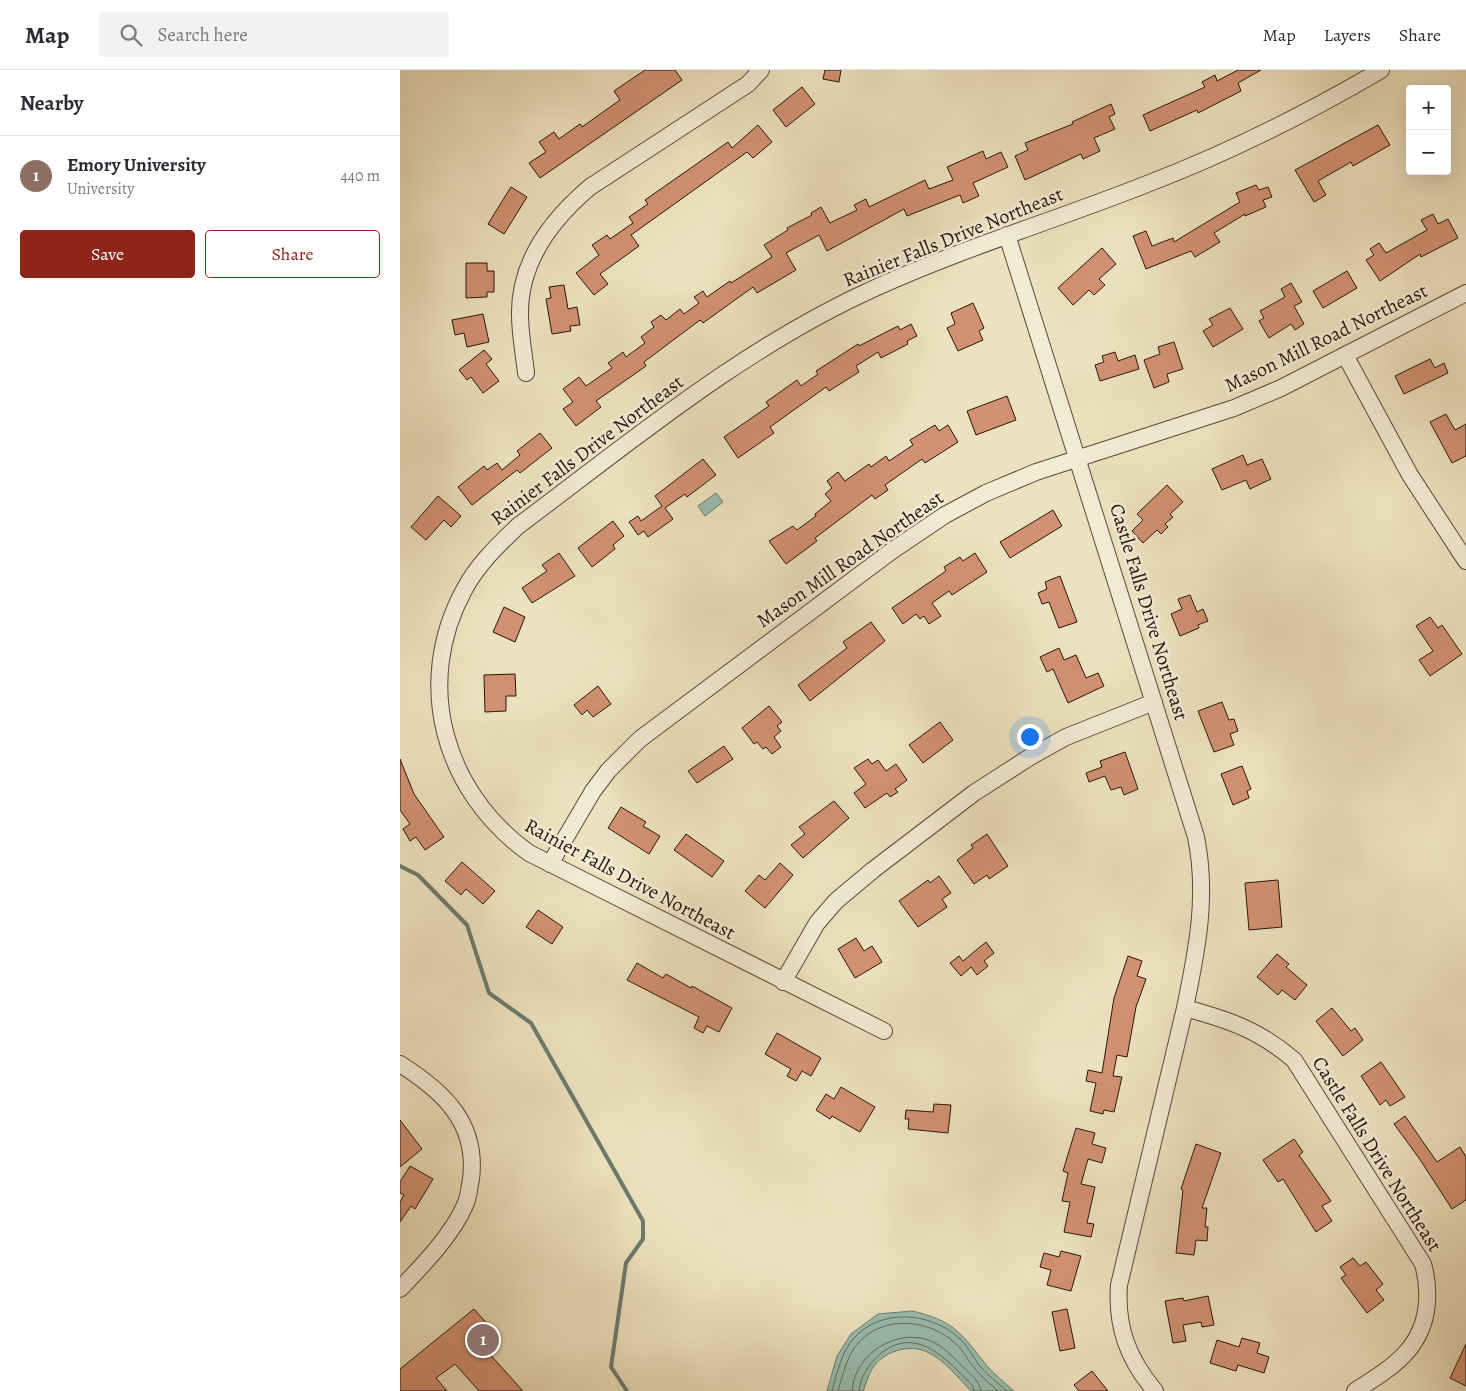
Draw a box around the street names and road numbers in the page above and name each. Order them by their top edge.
street label: Rainier Falls Drive Northeast [839,180,1067,294]
street label: Mason Mill Road Northeast [1220,277,1432,399]
street label: Rainier Falls Drive Northeast [485,368,689,532]
street label: Mason Mill Road Northeast [751,484,949,634]
street label: Castle Falls Drive Northeast [1103,500,1195,724]
street label: Rainier Falls Drive Northeast [520,812,740,946]
street label: Castle Falls Drive Northeast [1306,1051,1448,1257]

